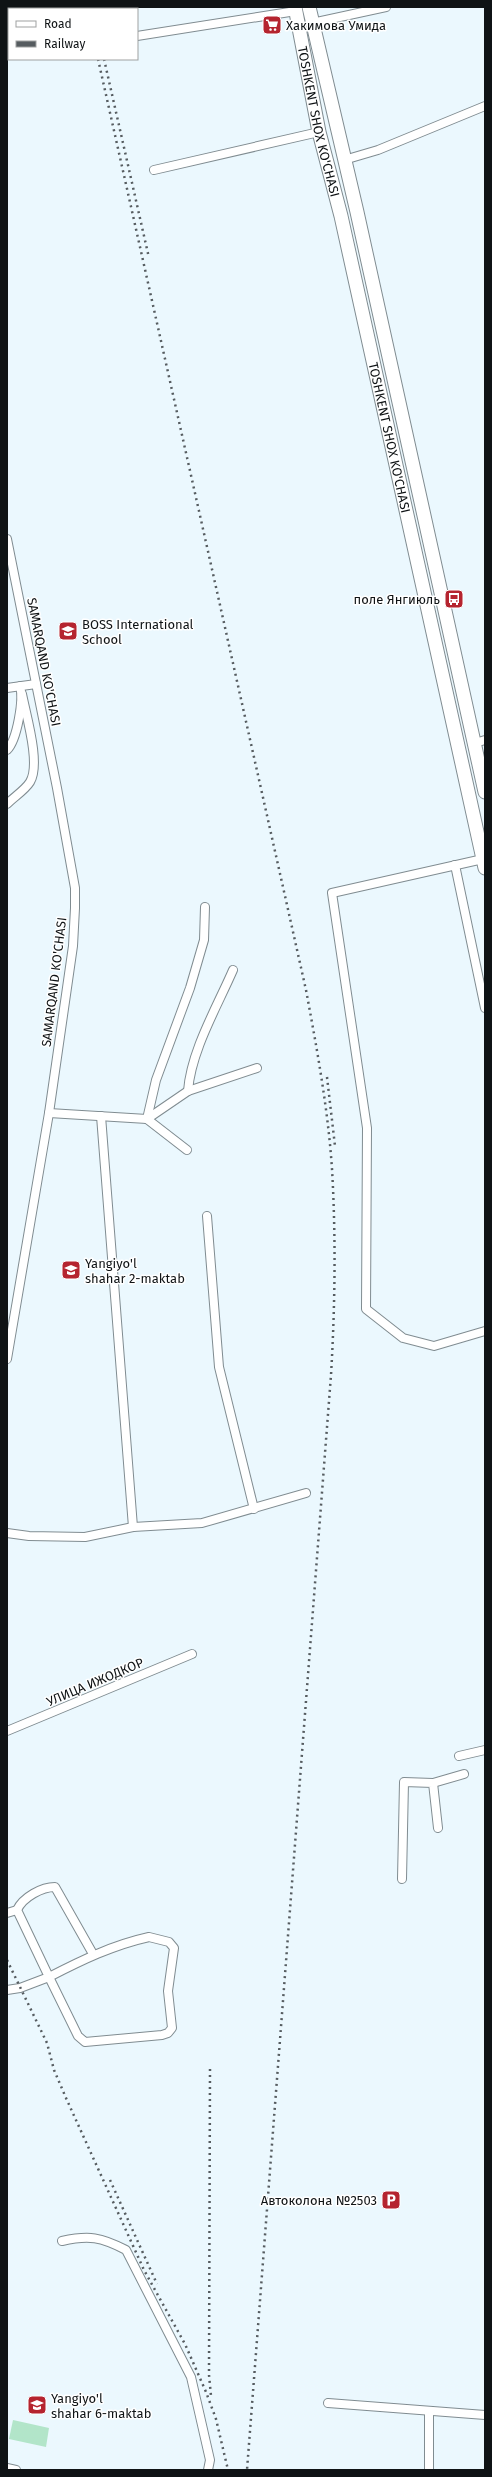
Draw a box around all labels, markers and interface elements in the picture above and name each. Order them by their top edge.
legend [8,8,138,60]
supermarket icon: Хакимова Умида [261,14,283,36]
text: Road [44,17,72,31]
place label: Хакимова Умида [286,18,386,33]
text: Railway [44,37,85,51]
street label: TOSHKENT SHOX KO'CHASI [295,45,343,198]
street label: TOSHKENT SHOX KO'CHASI [366,361,414,514]
bus stop icon: поле Янгиюль [443,588,465,610]
place label: поле Янгиюль [354,592,440,607]
street label: SAMARQAND KO'CHASI [24,596,64,728]
place label: BOSS International School [82,617,194,647]
school or university icon: BOSS International School [57,620,79,642]
street label: SAMARQAND KO'CHASI [39,916,69,1048]
place label: Yangiyo'l shahar 2-maktab [85,1256,185,1286]
school or university icon: Yangiyo'l shahar 2-maktab [60,1259,82,1281]
street label: УЛИЦА ИЖОДКОР [44,1655,146,1709]
parking icon: Автоколона №2503 [380,2189,402,2211]
place label: Автоколона №2503 [261,2193,377,2208]
place label: Yangiyo'l shahar 6-maktab [51,2391,151,2421]
school or university icon: Yangiyo'l shahar 6-maktab [26,2394,48,2416]

